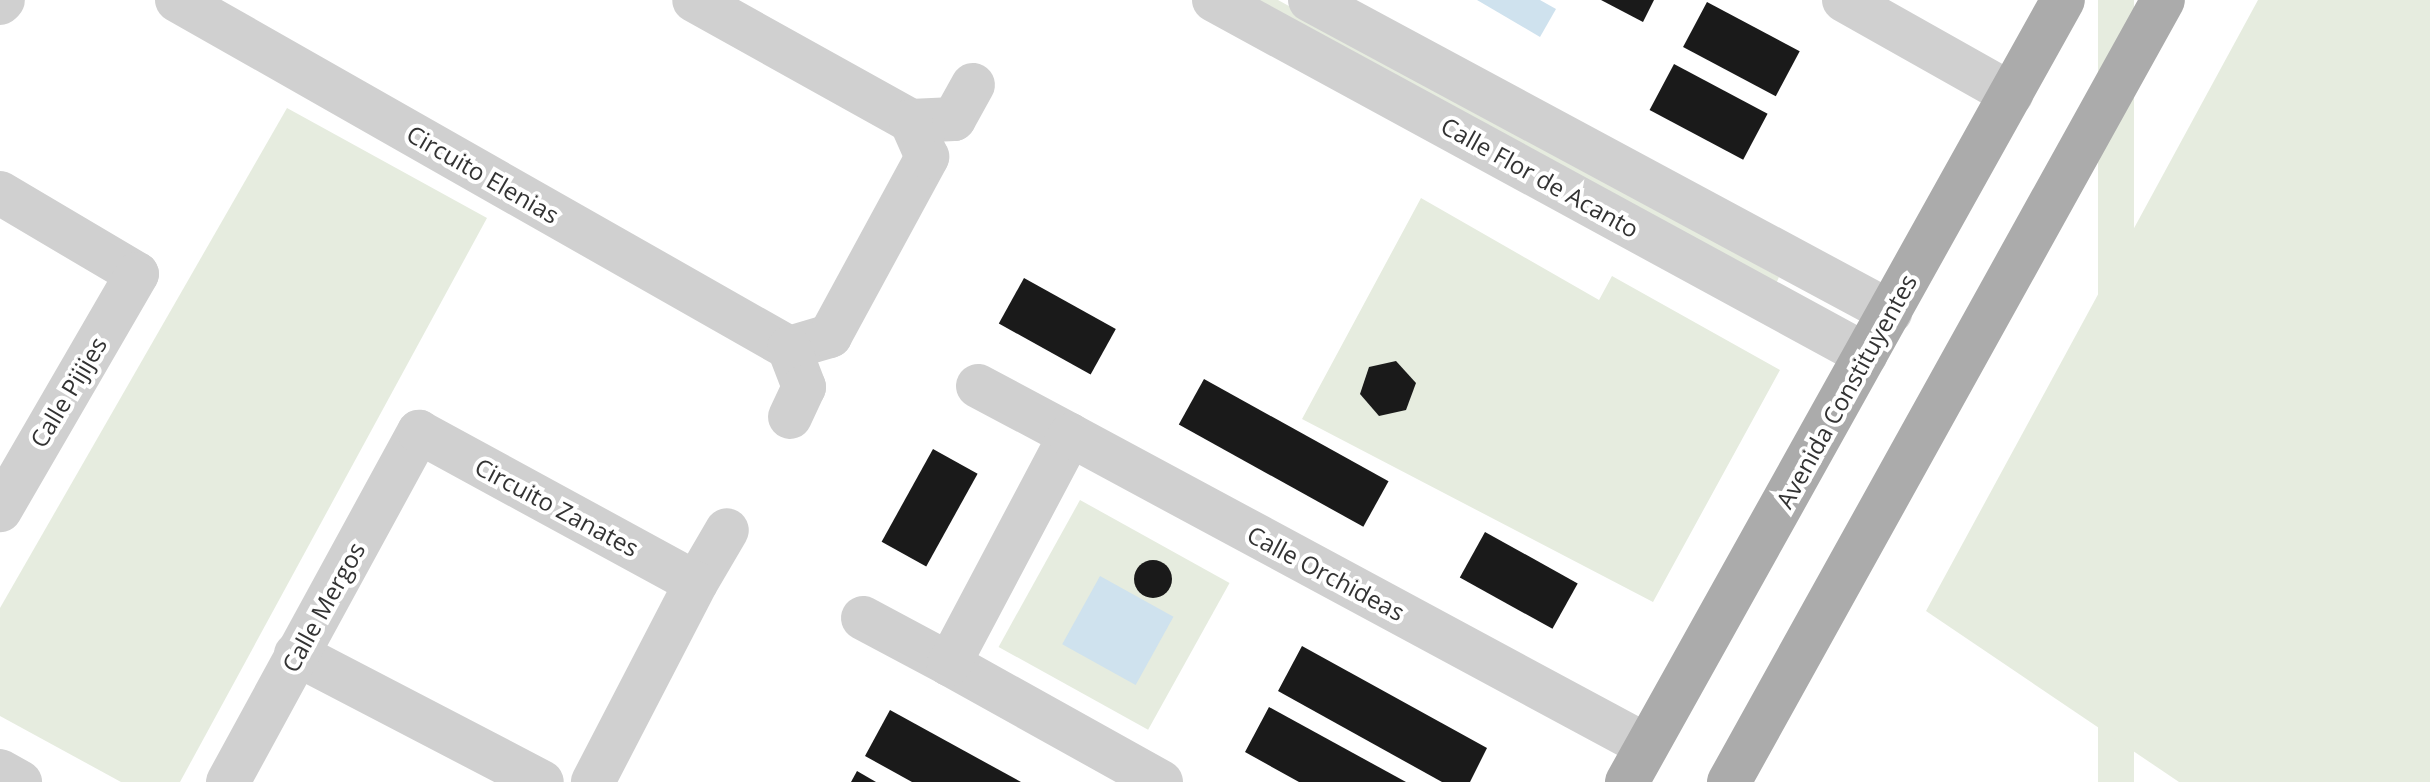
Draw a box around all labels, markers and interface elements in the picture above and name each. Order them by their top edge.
street label: Calle Flor de Acanto [1436,111,1644,243]
street label: Circuito Elenias [402,119,564,229]
street label: Avenida Constituyentes [1770,269,1922,513]
street label: Calle Pijijes [24,331,112,453]
street label: Circuito Zanates [470,452,644,562]
street label: Calle Orchideas [1242,519,1410,627]
street label: Calle Mergos [275,537,371,677]

